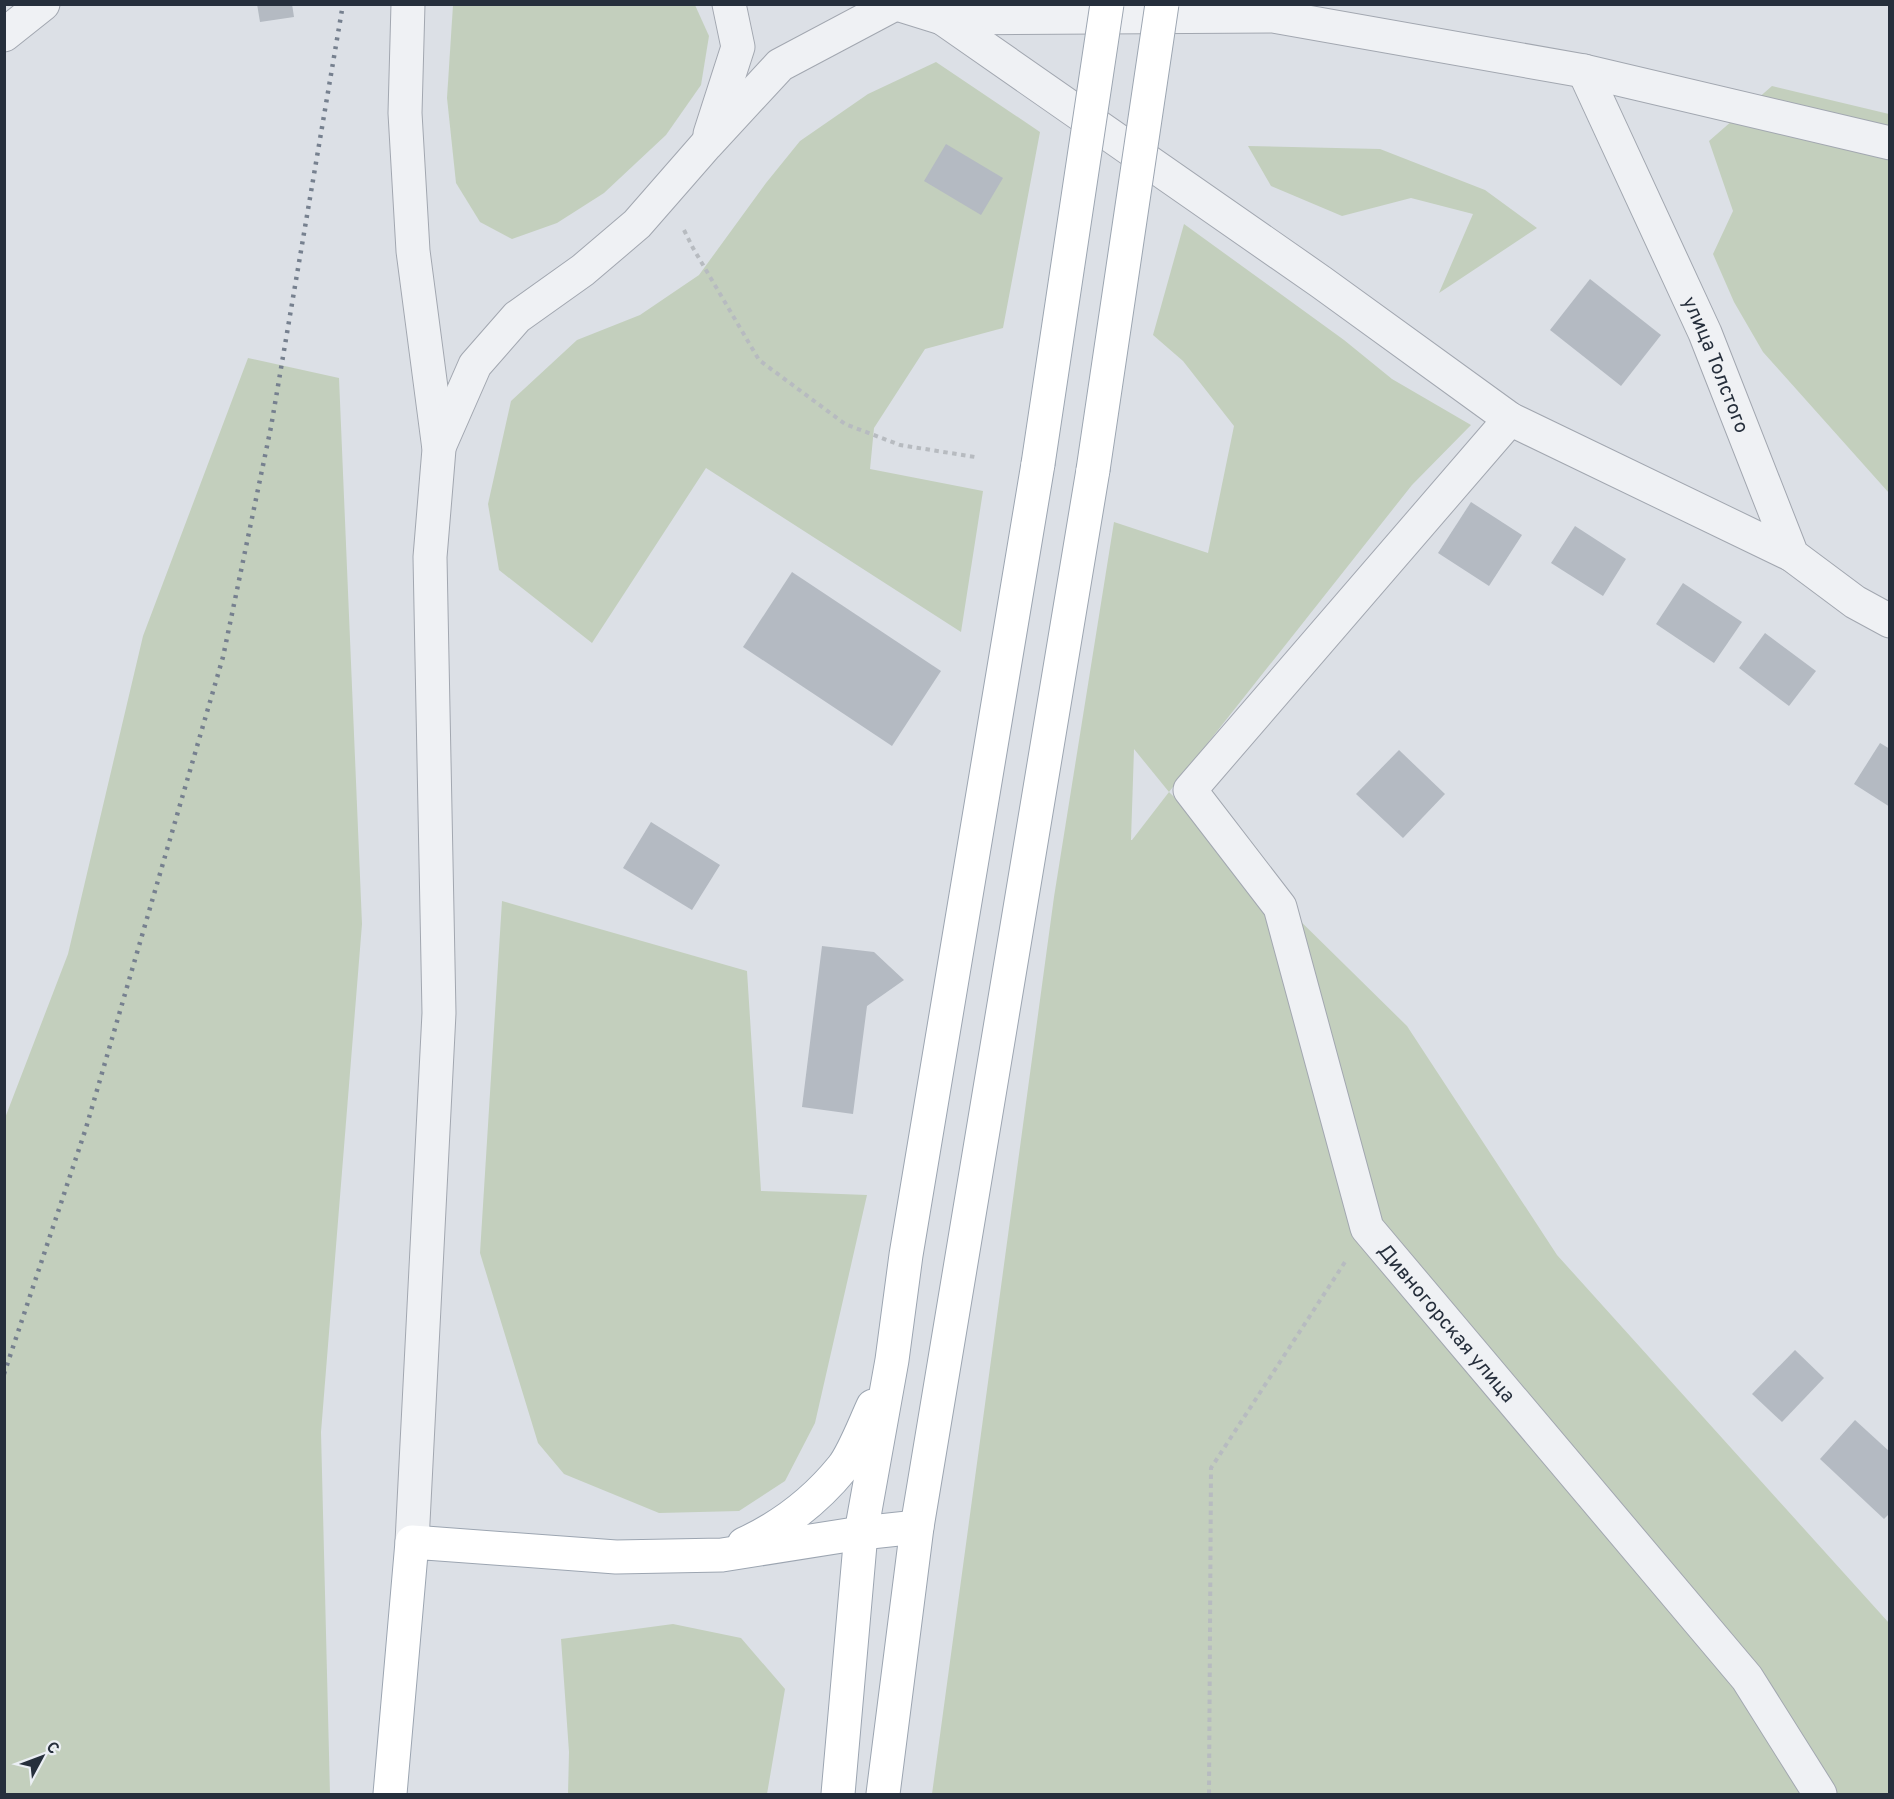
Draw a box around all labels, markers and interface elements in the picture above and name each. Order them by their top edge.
street label: улица Толстого [1675,293,1754,437]
street label: Дивногорская улица [1371,1239,1520,1409]
north arrow [12,1727,72,1787]
text: С [41,1738,63,1759]

